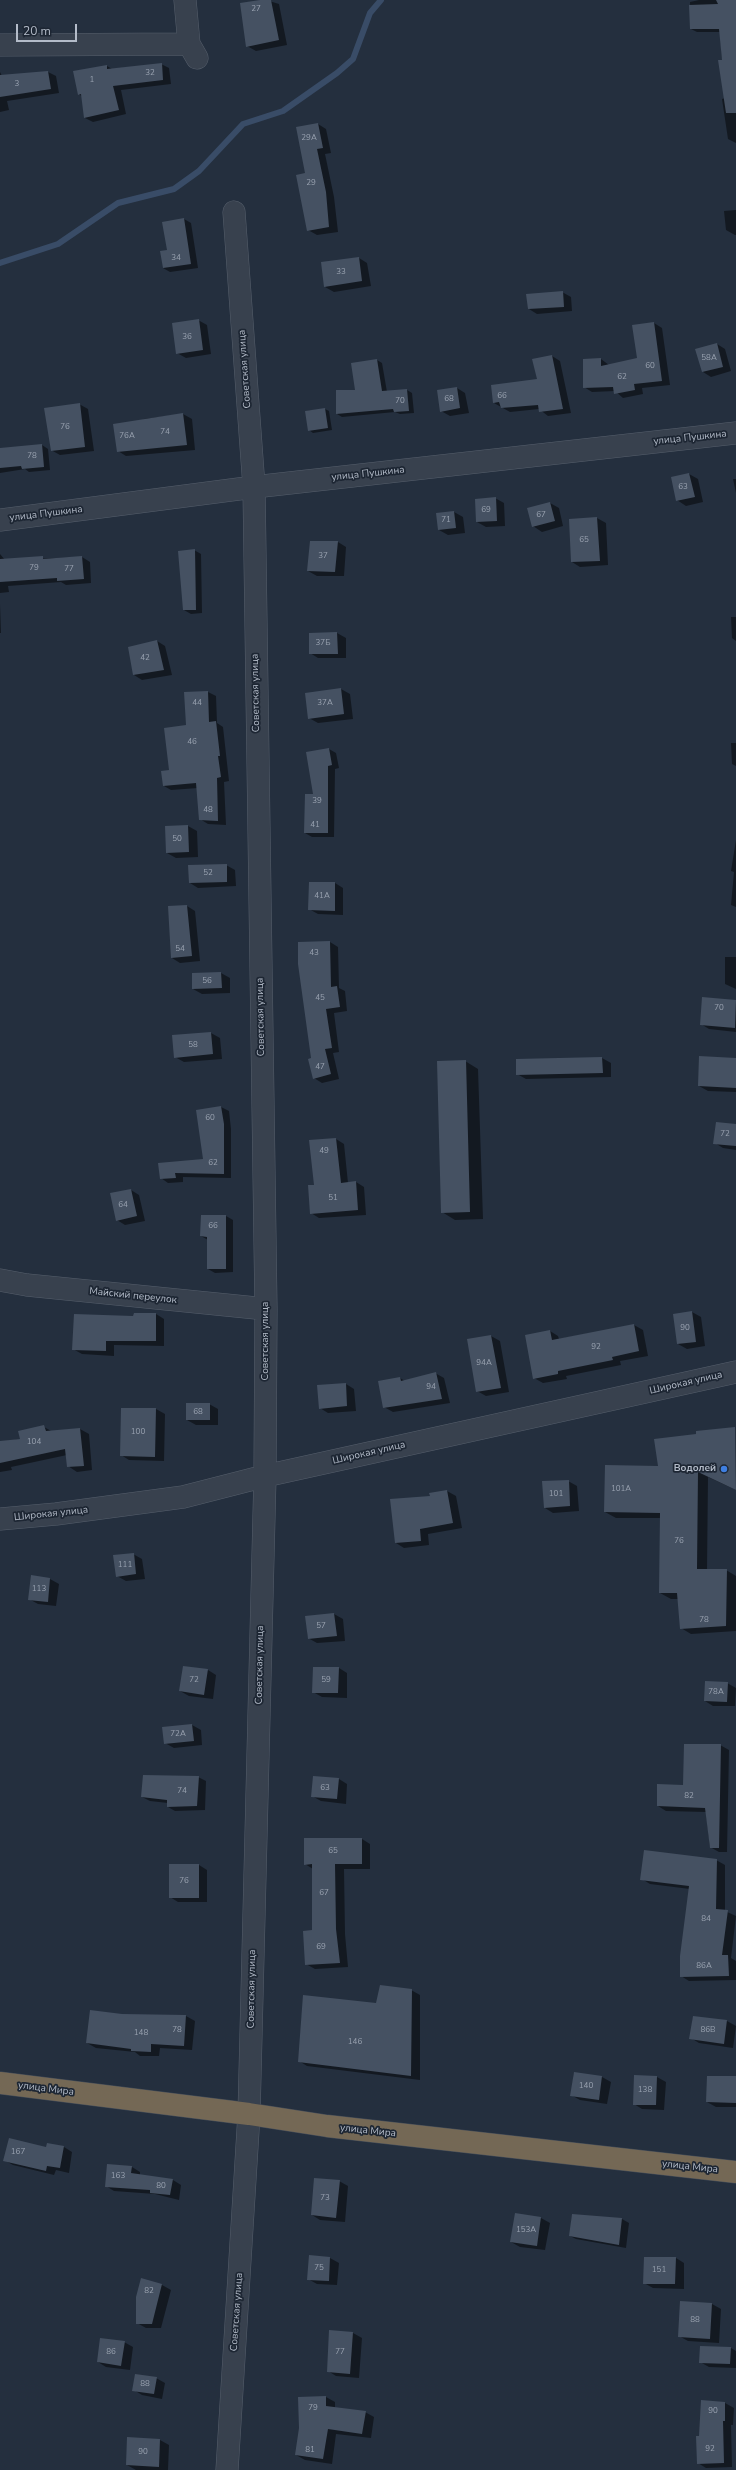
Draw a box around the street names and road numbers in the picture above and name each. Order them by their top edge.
street label: Советская улица [236,329,254,409]
street label: улица Пушкина [653,428,727,448]
street label: улица Пушкина [331,464,405,484]
street label: улица Пушкина [9,504,83,524]
street label: Советская улица [249,653,263,733]
street label: Советская улица [254,977,268,1057]
street label: Майский переулок [89,1285,177,1307]
street label: Советская улица [260,1302,272,1380]
street label: Широкая улица [648,1369,724,1397]
street label: Широкая улица [331,1439,407,1467]
street label: Широкая улица [13,1504,89,1524]
street label: Советская улица [253,1625,267,1705]
street label: Советская улица [245,1949,259,2029]
street label: улица Мира [17,2080,75,2098]
street label: улица Мира [339,2122,397,2140]
street label: улица Мира [661,2158,719,2176]
street label: Советская улица [228,2272,246,2352]

